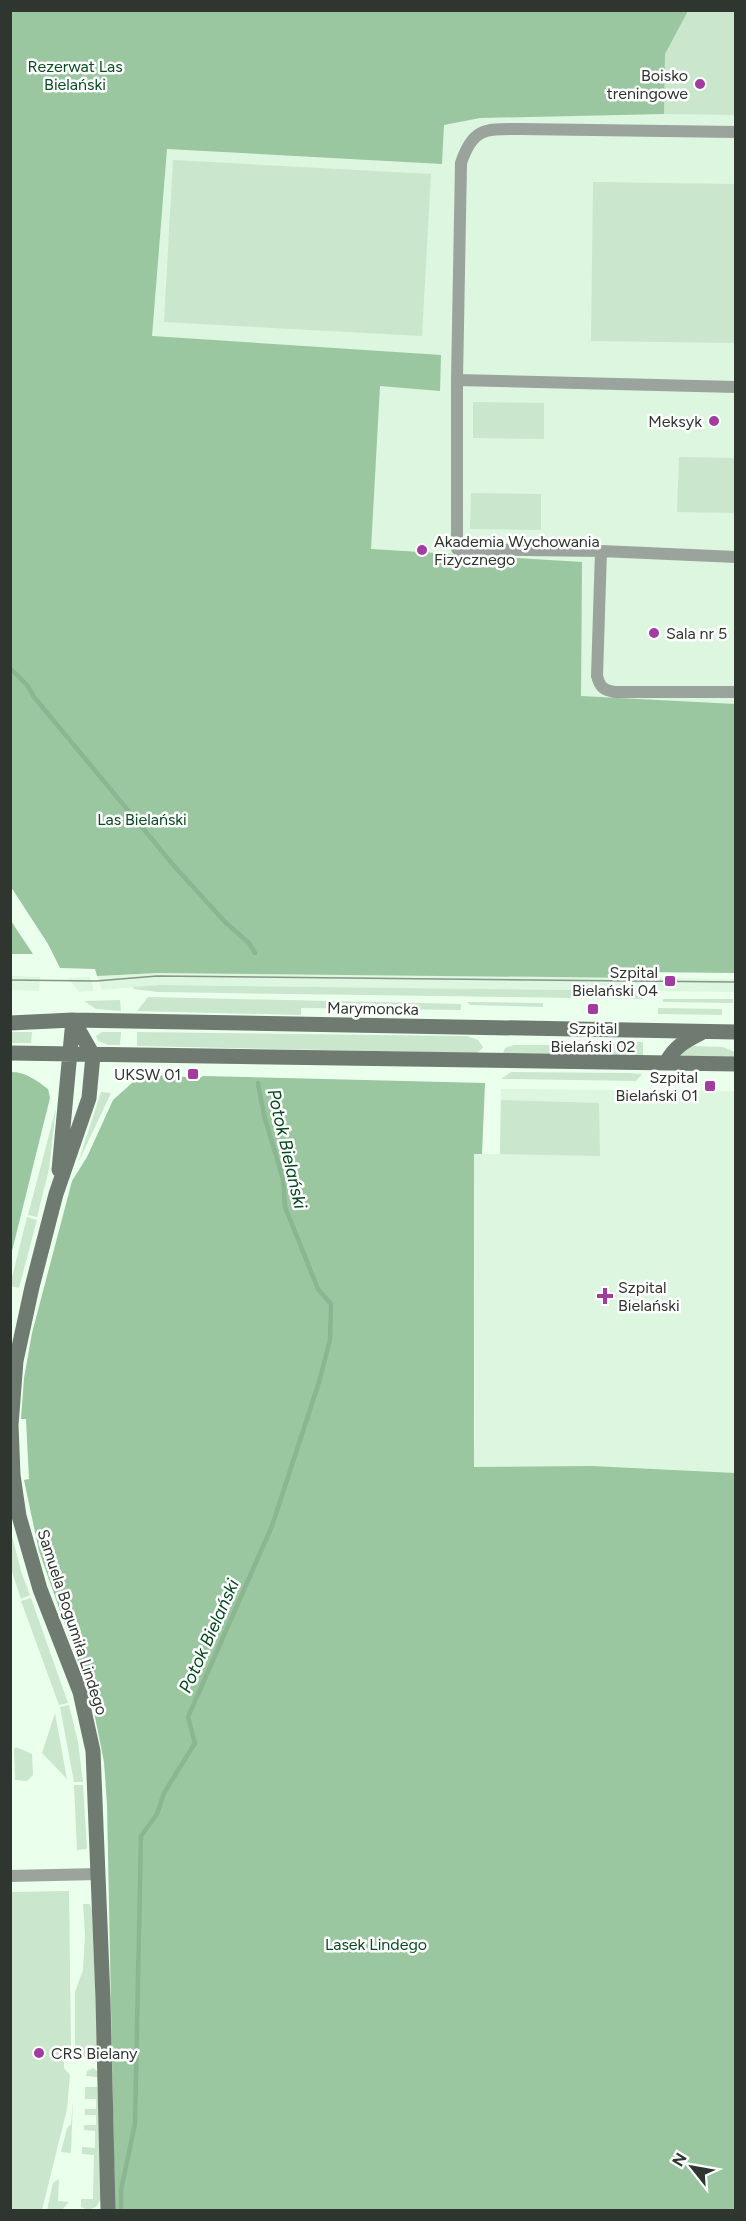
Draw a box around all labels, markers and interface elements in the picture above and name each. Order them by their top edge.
park label: Rezerwat Las Bielański [27,57,123,94]
place label: Boisko treningowe [607,66,688,103]
marker: Boisko treningowe [693,77,707,91]
place label: Meksyk [648,412,702,431]
marker: Meksyk [707,414,721,428]
place label: Akademia Wychowania Fizycznego [434,532,600,569]
marker: Akademia Wychowania Fizycznego [415,543,429,557]
place label: Sala nr 5 [666,624,727,643]
marker: Sala nr 5 [647,626,661,640]
park label: Las Bielański [97,810,187,829]
place label: Szpital Bielański 04 [572,963,658,1000]
marker: Szpital Bielański 04 [663,974,677,988]
street label: Marymoncka [327,998,419,1019]
marker: Szpital Bielański 02 [586,1002,600,1016]
place label: Szpital Bielański 02 [551,1019,635,1056]
place label: UKSW 01 [114,1065,181,1084]
marker: UKSW 01 [186,1067,200,1081]
place label: Szpital Bielański 01 [615,1068,698,1105]
marker: Szpital Bielański 01 [703,1079,717,1093]
water label: Potok Bielański [263,1087,312,1212]
place label: Szpital Bielański [618,1278,680,1315]
marker: Szpital Bielański [596,1287,614,1305]
street label: Samuela Bogumiła Lindego [34,1527,112,1717]
water label: Potok Bielański [174,1575,244,1696]
park label: Lasek Lindego [325,1935,427,1954]
place label: CRS Bielany [51,2044,138,2063]
marker: CRS Bielany [32,2046,46,2060]
north arrow [662,2137,722,2197]
text: N [668,2149,691,2170]

